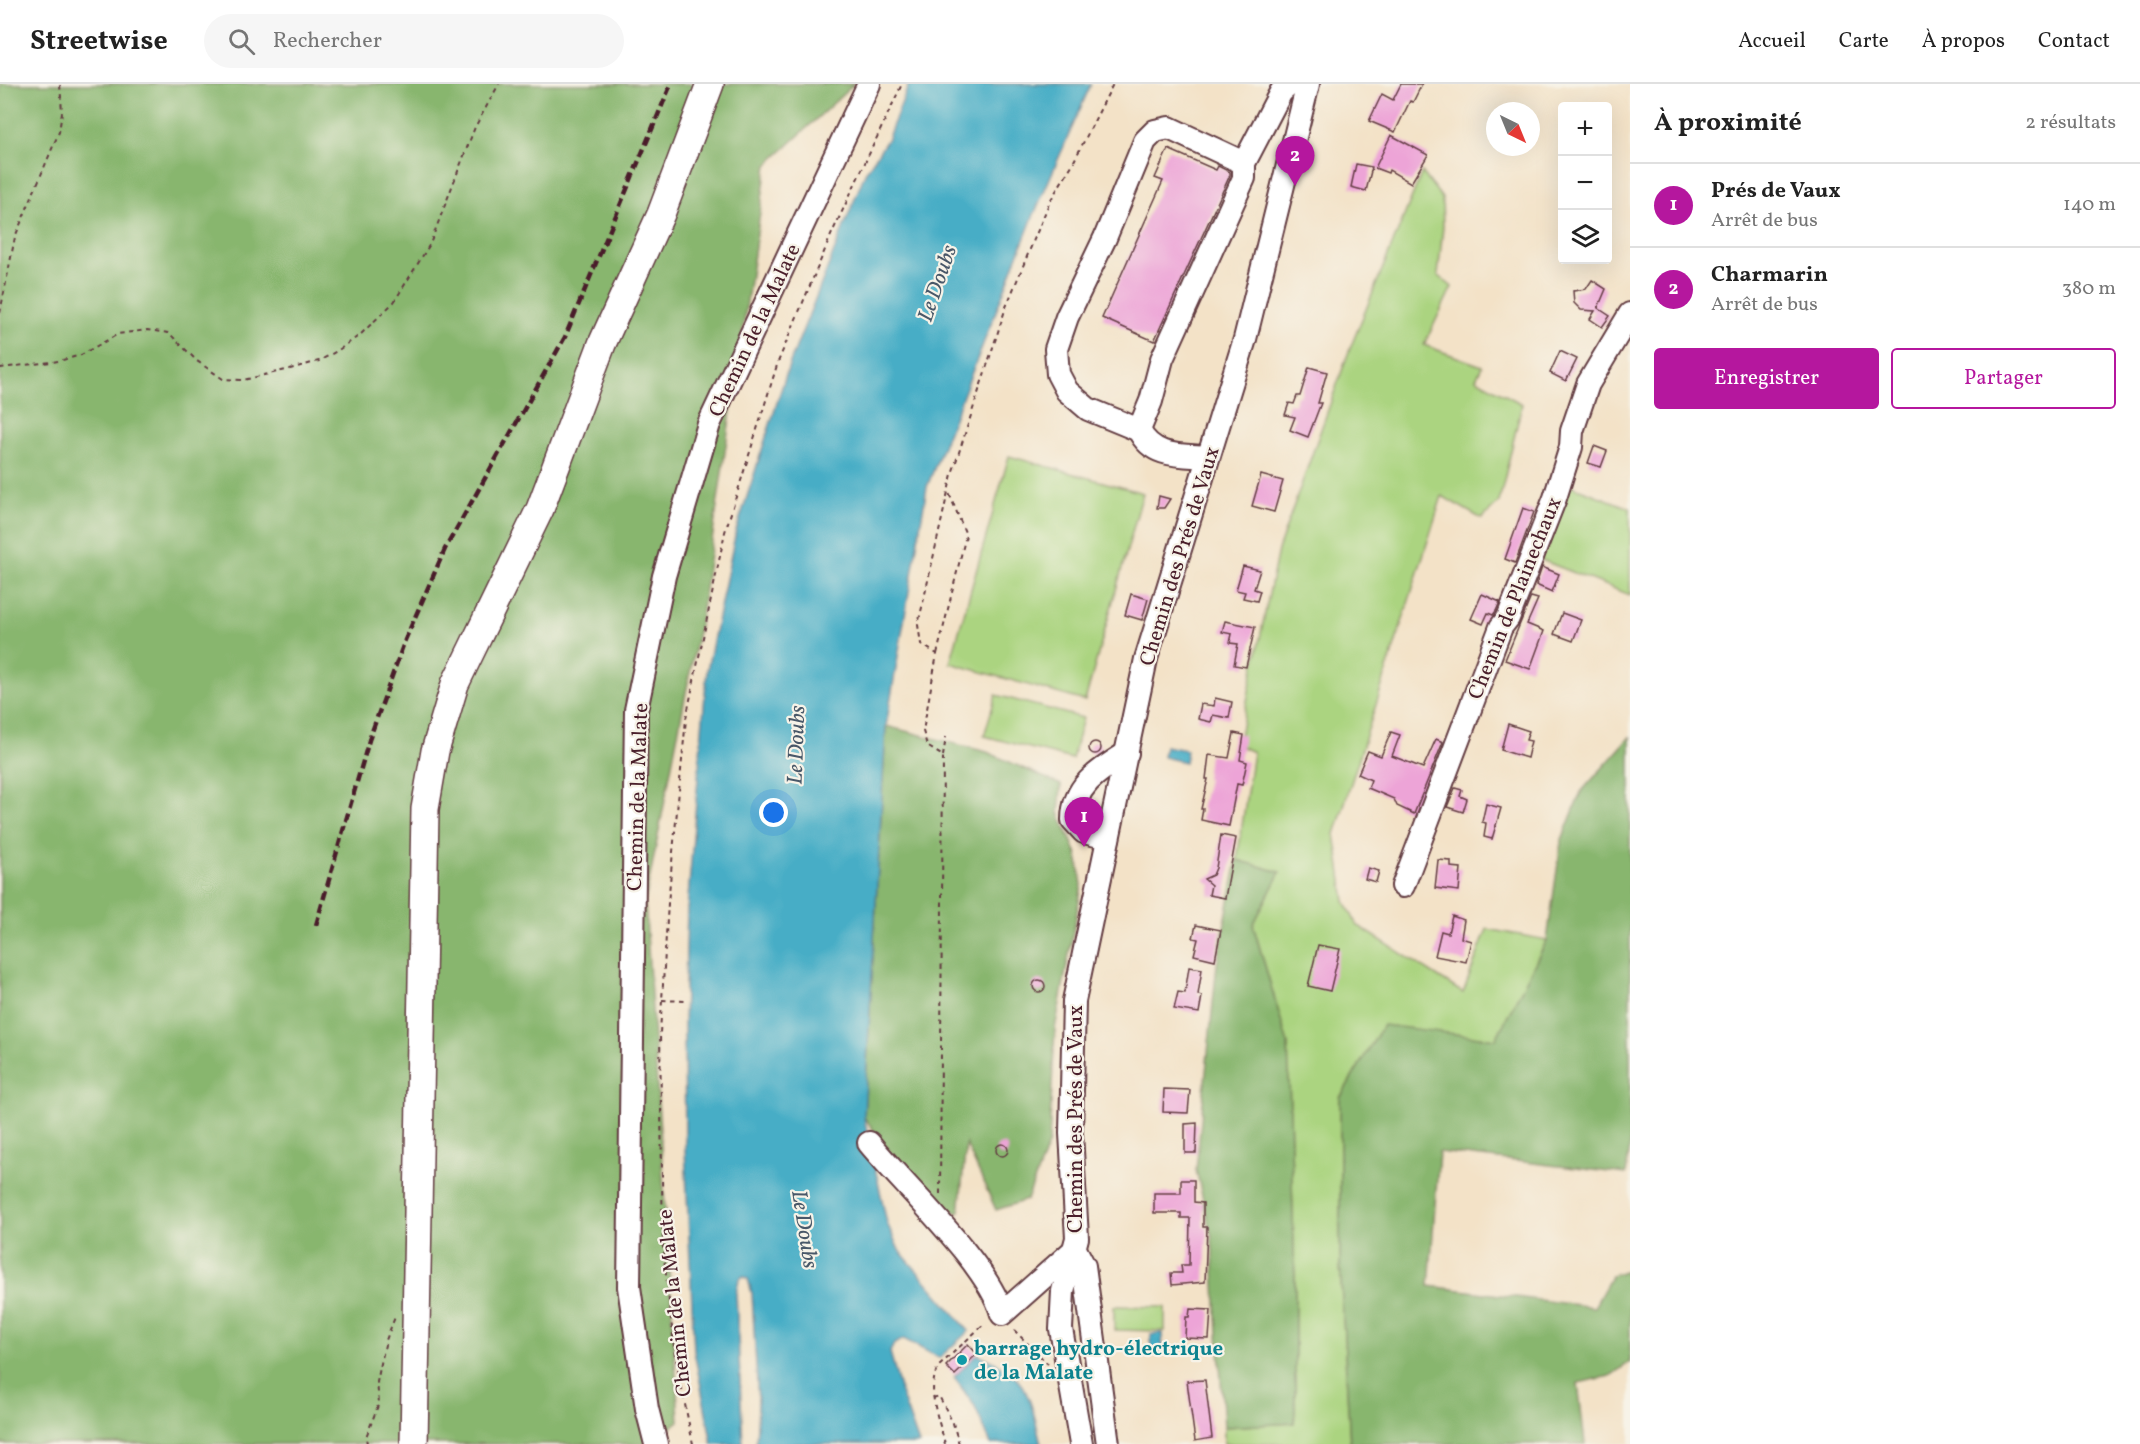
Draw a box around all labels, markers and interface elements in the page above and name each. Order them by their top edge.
search box [204,14,624,68]
text: Streetwise [30,22,168,61]
icon: search [225,25,258,58]
text: Rechercher [273,26,382,57]
text: Accueil [1738,27,1806,56]
text: Carte [1839,27,1889,56]
text: À propos [1922,27,2005,56]
text: Contact [2038,27,2110,56]
north arrow [1486,102,1540,156]
map controls [1558,102,1612,264]
button: + [1558,102,1612,156]
text: À proximité [1654,105,1802,141]
text: 2 résultats [2025,109,2116,137]
pin: 2 [1276,136,1314,186]
button: − [1558,156,1612,210]
text: Prés de Vaux [1711,176,1841,207]
text: 1 [1669,191,1678,219]
text: 140 m [2063,191,2116,219]
text: Arrêt de bus [1711,207,1818,235]
button: layers [1558,210,1612,264]
street label: Chemin de la Malate [702,239,808,422]
water label: Le Doubs [911,241,966,326]
text: Charmarin [1711,260,1828,291]
text: 2 [1668,275,1679,303]
text: 380 m [2062,275,2116,303]
text: Arrêt de bus [1711,291,1818,319]
button: Enregistrer [1654,348,1879,409]
button: Partager [1891,348,2116,409]
street label: Chemin des Prés de Vaux [1133,443,1228,670]
street label: Chemin de Plainechaux [1461,493,1569,704]
street label: Chemin de la Malate [621,702,656,892]
water label: Le Doubs [781,705,814,785]
your location [759,798,788,827]
pin: 1 [1064,798,1104,847]
street label: Chemin des Prés de Vaux [1062,1005,1091,1233]
water label: Le Doubs [782,1188,825,1271]
street label: Chemin de la Malate [651,1208,700,1398]
place label: barrage hydro-électrique de la Malate [974,1335,1223,1388]
marker: barrage hydro-électrique de la Malate [955,1353,969,1367]

